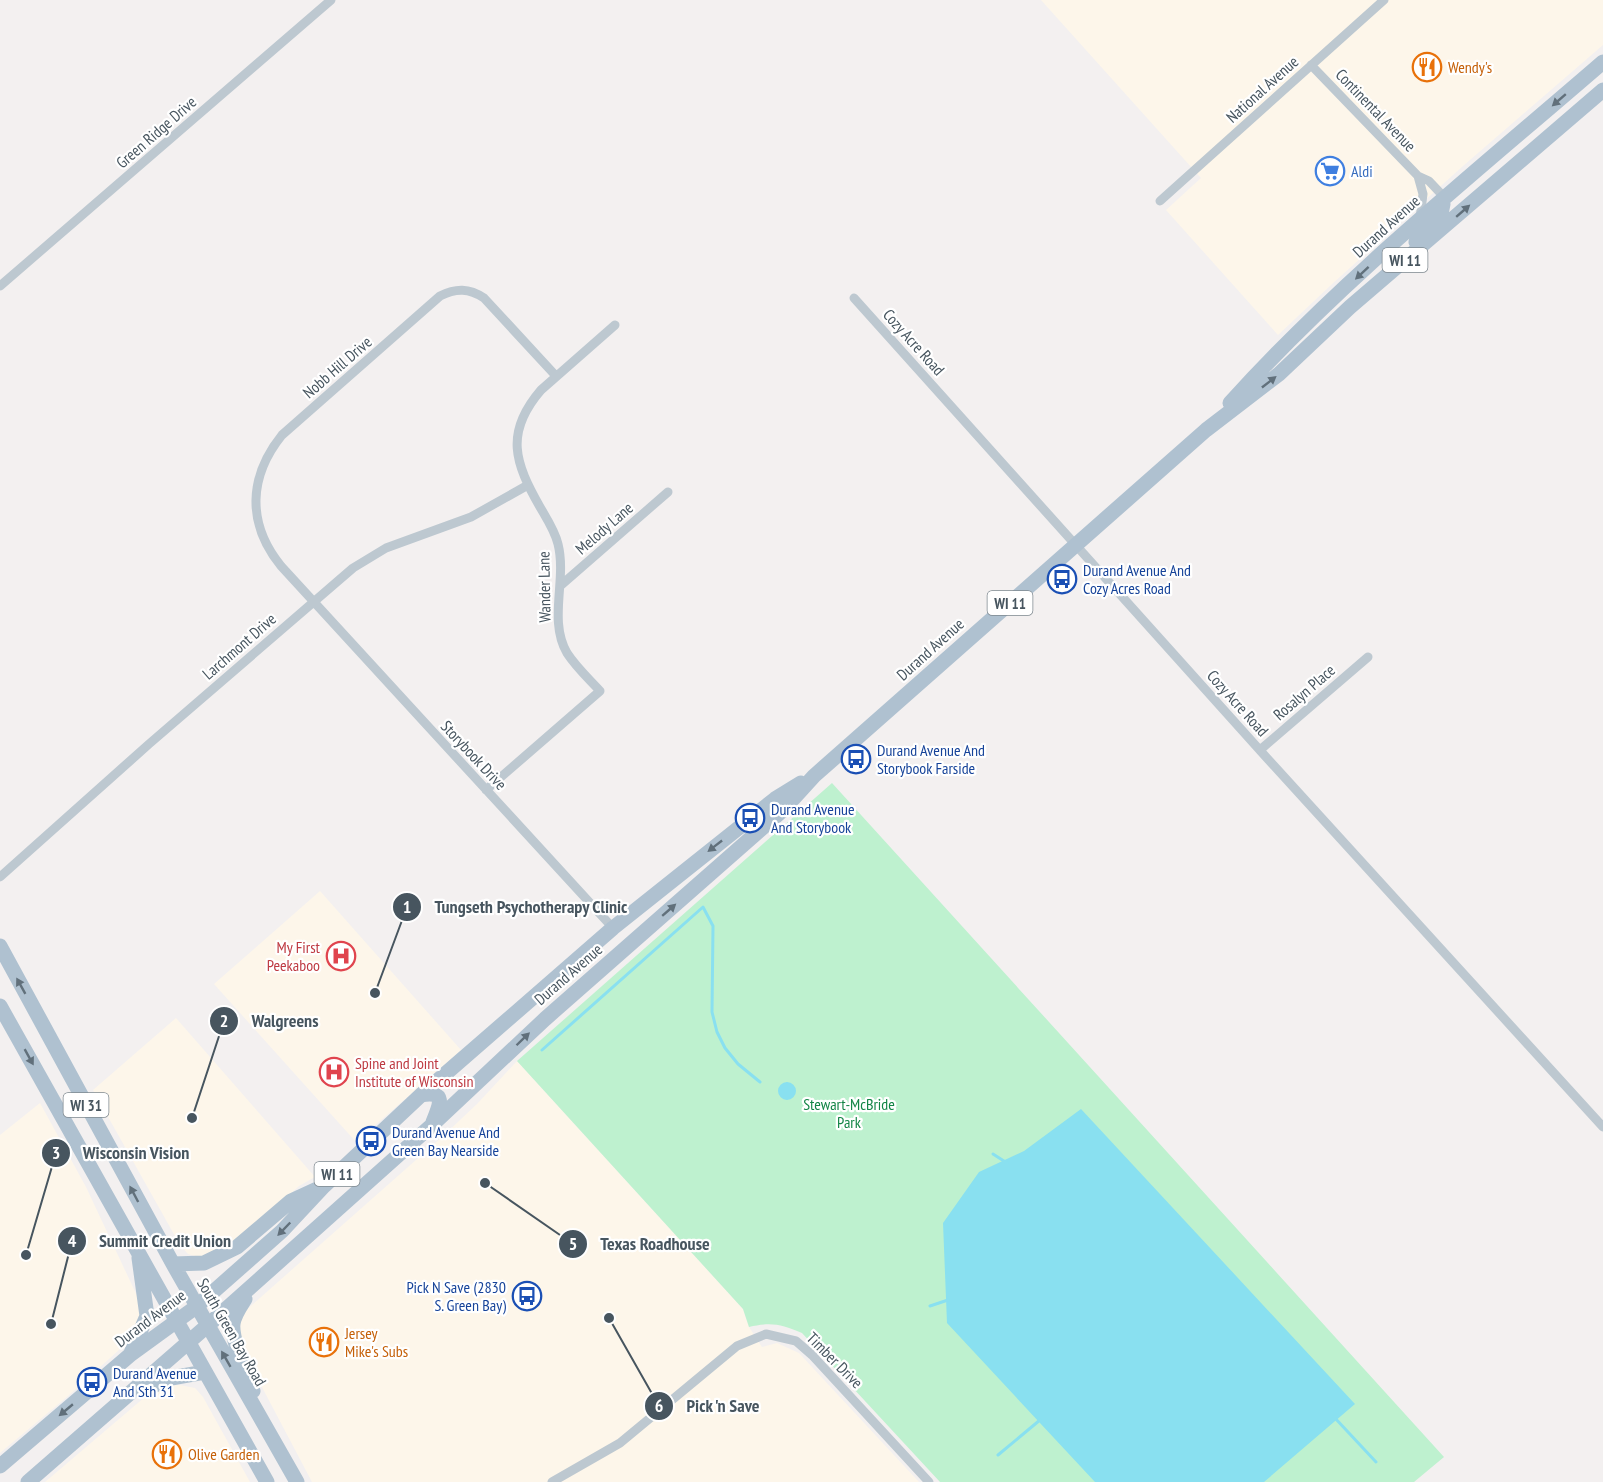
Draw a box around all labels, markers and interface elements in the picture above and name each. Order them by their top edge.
street label: National Avenue [1222,51,1302,127]
restaurant icon: Wendy's [1411,51,1443,83]
place label: Wendy's [1448,57,1492,77]
street label: Continental Avenue [1332,64,1420,156]
street label: Green Ridge Drive [112,92,200,172]
one-way arrow [1552,93,1567,106]
supermarket icon: Aldi [1314,155,1346,187]
place label: Aldi [1351,161,1373,181]
street label: Durand Avenue [1348,191,1424,261]
one-way arrow [1455,205,1470,218]
road number: WI 11 [1382,248,1428,272]
one-way arrow [1354,266,1369,280]
street label: Cozy Acre Road [879,305,949,379]
street label: Nobb Hill Drive [298,332,376,402]
one-way arrow [1262,376,1277,388]
street label: Melody Lane [571,498,637,558]
street label: Wander Lane [533,551,555,623]
place label: Durand Avenue And Cozy Acres Road [1083,560,1191,598]
bus stop icon: Durand Avenue And Cozy Acres Road [1046,563,1078,595]
road number: WI 11 [988,591,1032,615]
street label: Larchmont Drive [198,609,280,683]
street label: Durand Avenue [892,614,968,684]
street label: Rosalyn Place [1269,660,1339,724]
street label: Cozy Acre Road [1203,666,1273,740]
street label: Storybook Drive [437,716,511,794]
place label: Durand Avenue And Storybook Farside [877,740,985,778]
bus stop icon: Durand Avenue And Storybook Farside [840,743,872,775]
place label: Durand Avenue And Storybook [771,799,855,837]
bus stop icon: Durand Avenue And Storybook [734,802,766,834]
one-way arrow [707,840,723,853]
callout: Tungseth Psychotherapy Clinic [392,889,640,925]
text: 1 [403,895,411,918]
text: Tungseth Psychotherapy Clinic [435,895,628,918]
one-way arrow [661,904,676,917]
place label: My First Peekaboo [267,937,321,975]
street label: Durand Avenue [530,939,606,1009]
hospital icon: My First Peekaboo [325,940,357,972]
one-way arrow [16,977,26,994]
callout: Walgreens [209,1003,330,1039]
text: 2 [220,1009,228,1032]
text: Walgreens [250,1009,319,1032]
one-way arrow [515,1033,530,1046]
one-way arrow [24,1049,34,1066]
place label: Spine and Joint Institute of Wisconsin [355,1053,474,1091]
hospital icon: Spine and Joint Institute of Wisconsin [318,1056,350,1088]
road number: WI 31 [64,1093,109,1117]
park label: Stewart-McBride Park [803,1094,895,1132]
place label: Durand Avenue And Green Bay Nearside [392,1122,500,1160]
bus stop icon: Durand Avenue And Green Bay Nearside [355,1125,387,1157]
callout: Wisconsin Vision [41,1135,202,1171]
text: 3 [52,1141,60,1164]
text: Wisconsin Vision [82,1141,189,1164]
road number: WI 11 [314,1162,360,1186]
one-way arrow [129,1185,139,1202]
one-way arrow [278,1221,292,1235]
callout: Summit Credit Union [57,1223,243,1259]
callout: Texas Roadhouse [558,1226,721,1262]
text: 4 [68,1229,77,1252]
text: Summit Credit Union [99,1229,231,1252]
text: 5 [569,1232,577,1255]
text: Texas Roadhouse [600,1232,710,1255]
street label: South Green Bay Road [193,1274,271,1390]
place label: Pick N Save (2830 S. Green Bay) [406,1277,506,1315]
bus stop icon: Pick N Save (2830 S. Green Bay) [511,1280,543,1312]
street label: Durand Avenue [111,1285,189,1351]
place label: Jersey Mike's Subs [344,1323,408,1361]
restaurant icon: Jersey Mike's Subs [308,1326,340,1358]
street label: Timber Drive [803,1328,867,1392]
one-way arrow [221,1350,231,1367]
place label: Durand Avenue And Sth 31 [113,1363,197,1401]
bus stop icon: Durand Avenue And Sth 31 [76,1366,108,1398]
callout: Pick 'n Save [644,1388,773,1424]
text: 6 [655,1394,663,1417]
text: Pick 'n Save [687,1394,760,1417]
one-way arrow [58,1403,74,1416]
restaurant icon: Olive Garden [151,1438,183,1470]
place label: Olive Garden [188,1444,259,1464]

